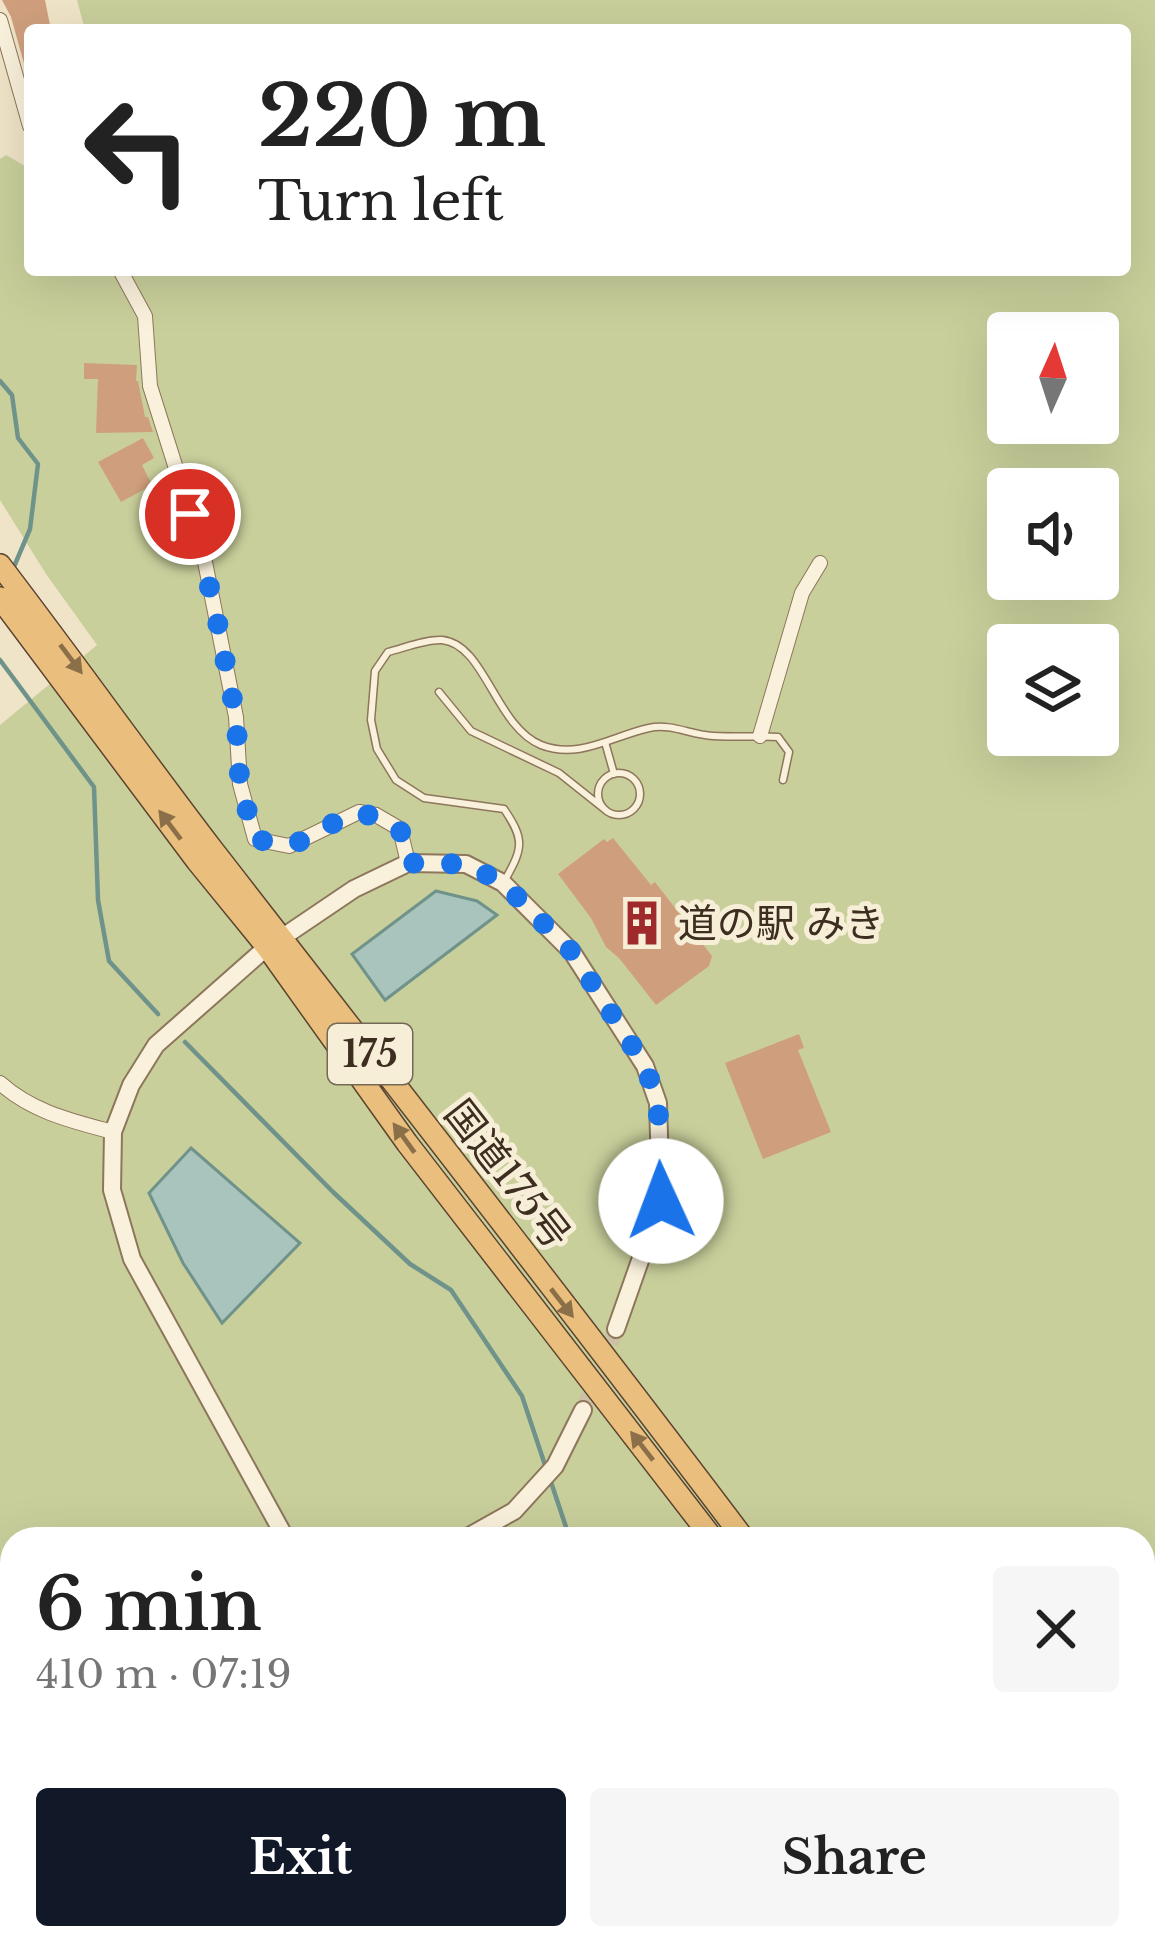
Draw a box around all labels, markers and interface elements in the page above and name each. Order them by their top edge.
text: 220 m [258,65,546,169]
icon: left [60,72,216,228]
text: Turn left [258,168,504,235]
north arrow [987,312,1119,444]
map controls [987,312,1119,756]
pin [139,463,241,565]
button: sound [987,468,1119,600]
icon: arrive [157,481,223,547]
button: layers [987,624,1119,756]
one-way arrow [58,643,82,675]
one-way arrow [159,810,183,841]
building icon: 道の駅 みき [617,898,667,948]
place label: 道の駅 みき [678,899,884,948]
road number: 175 [328,1024,412,1084]
street label: 国道175号 [434,1090,581,1259]
one-way arrow [392,1122,416,1154]
position arrow [598,1138,724,1264]
one-way arrow [549,1287,574,1318]
one-way arrow [630,1431,654,1462]
text: 6 min [36,1560,262,1649]
button: close [993,1566,1119,1692]
text: 410 m · 07:19 [36,1650,292,1699]
button: Exit [36,1788,566,1926]
button: Share [590,1788,1119,1926]

